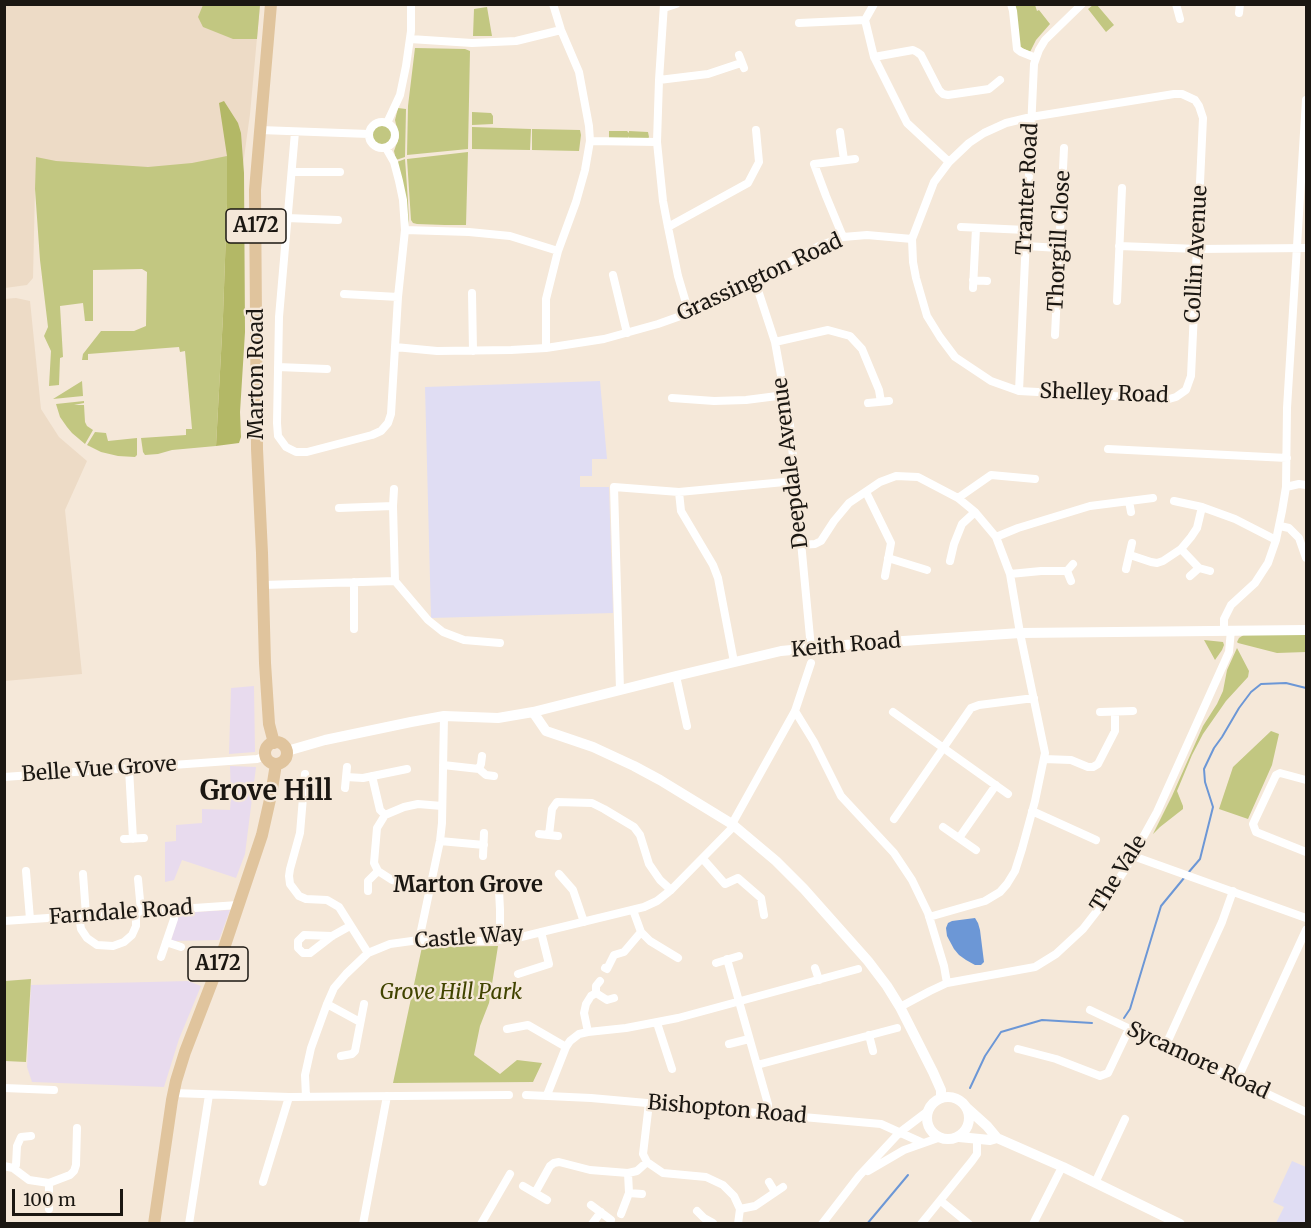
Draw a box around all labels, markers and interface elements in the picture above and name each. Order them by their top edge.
street label: Tranter Road [1012,122,1044,256]
street label: Thorgill Close [1044,170,1076,312]
street label: Collin Avenue [1181,184,1213,324]
road number: A172 [226,209,286,243]
street label: Grassington Road [674,229,846,327]
street label: Marton Road [244,308,270,440]
street label: Deepdale Avenue [768,376,814,550]
street label: Shelley Road [1039,379,1169,409]
street label: Keith Road [790,629,902,663]
street label: Belle Vue Grove [21,752,177,788]
district label: Grove Hill [200,776,332,808]
street label: The Vale [1085,831,1153,917]
district label: Marton Grove [393,873,543,899]
street label: Farndale Road [48,895,194,931]
street label: Castle Way [414,922,524,954]
road number: A172 [188,947,248,981]
park label: Grove Hill Park [380,980,522,1006]
street label: Sycamore Road [1123,1017,1273,1105]
street label: Bishopton Road [646,1090,808,1130]
scale bar [15,1177,126,1215]
text: 100 m [23,1188,76,1211]

